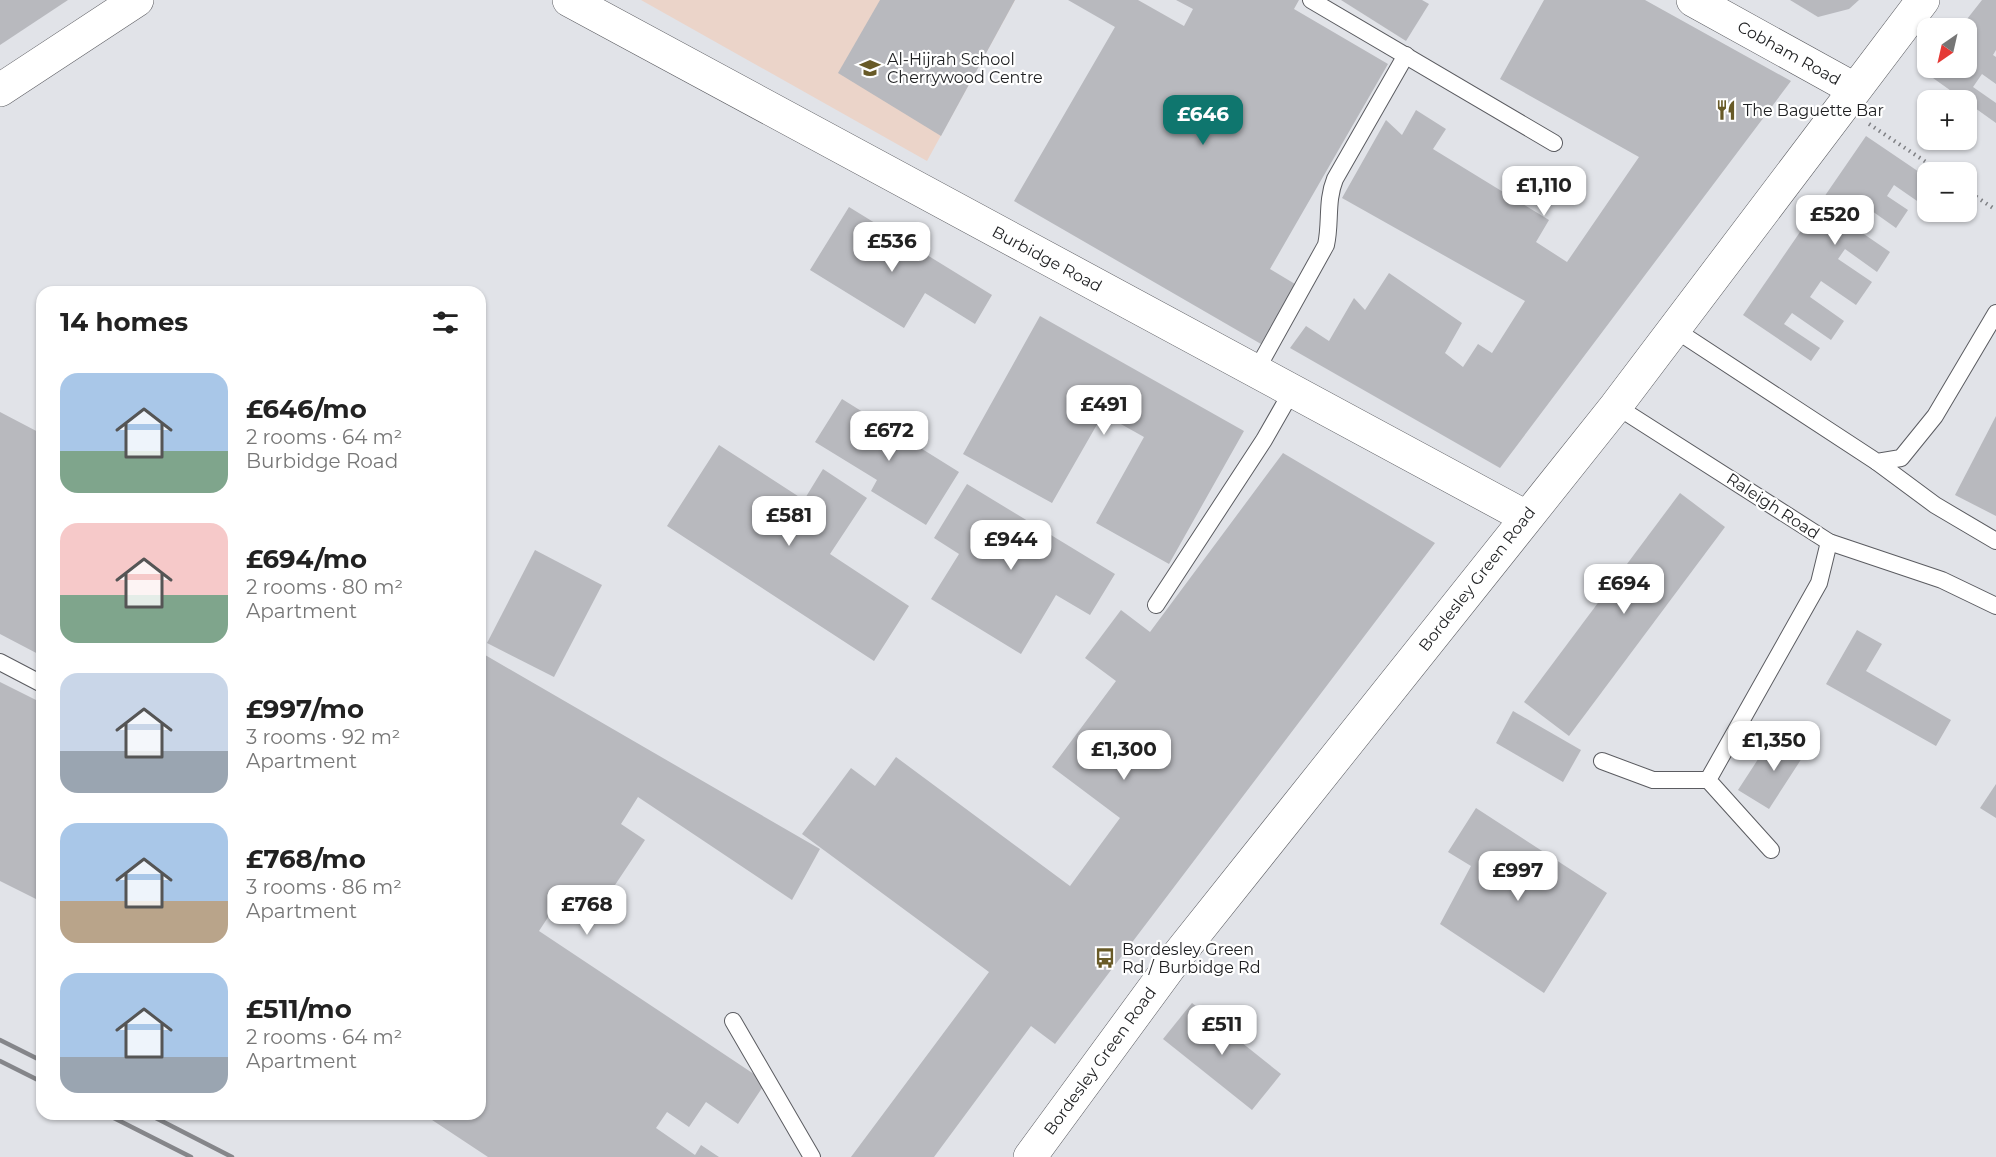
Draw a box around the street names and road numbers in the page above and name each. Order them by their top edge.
street label: Cobham Road [1734,17,1844,89]
street label: Burbidge Road [989,222,1105,296]
street label: Raleigh Road [1723,469,1823,543]
street label: Bordesley Green Road [1415,503,1539,655]
street label: Bordesley Green Road [1040,983,1160,1139]

